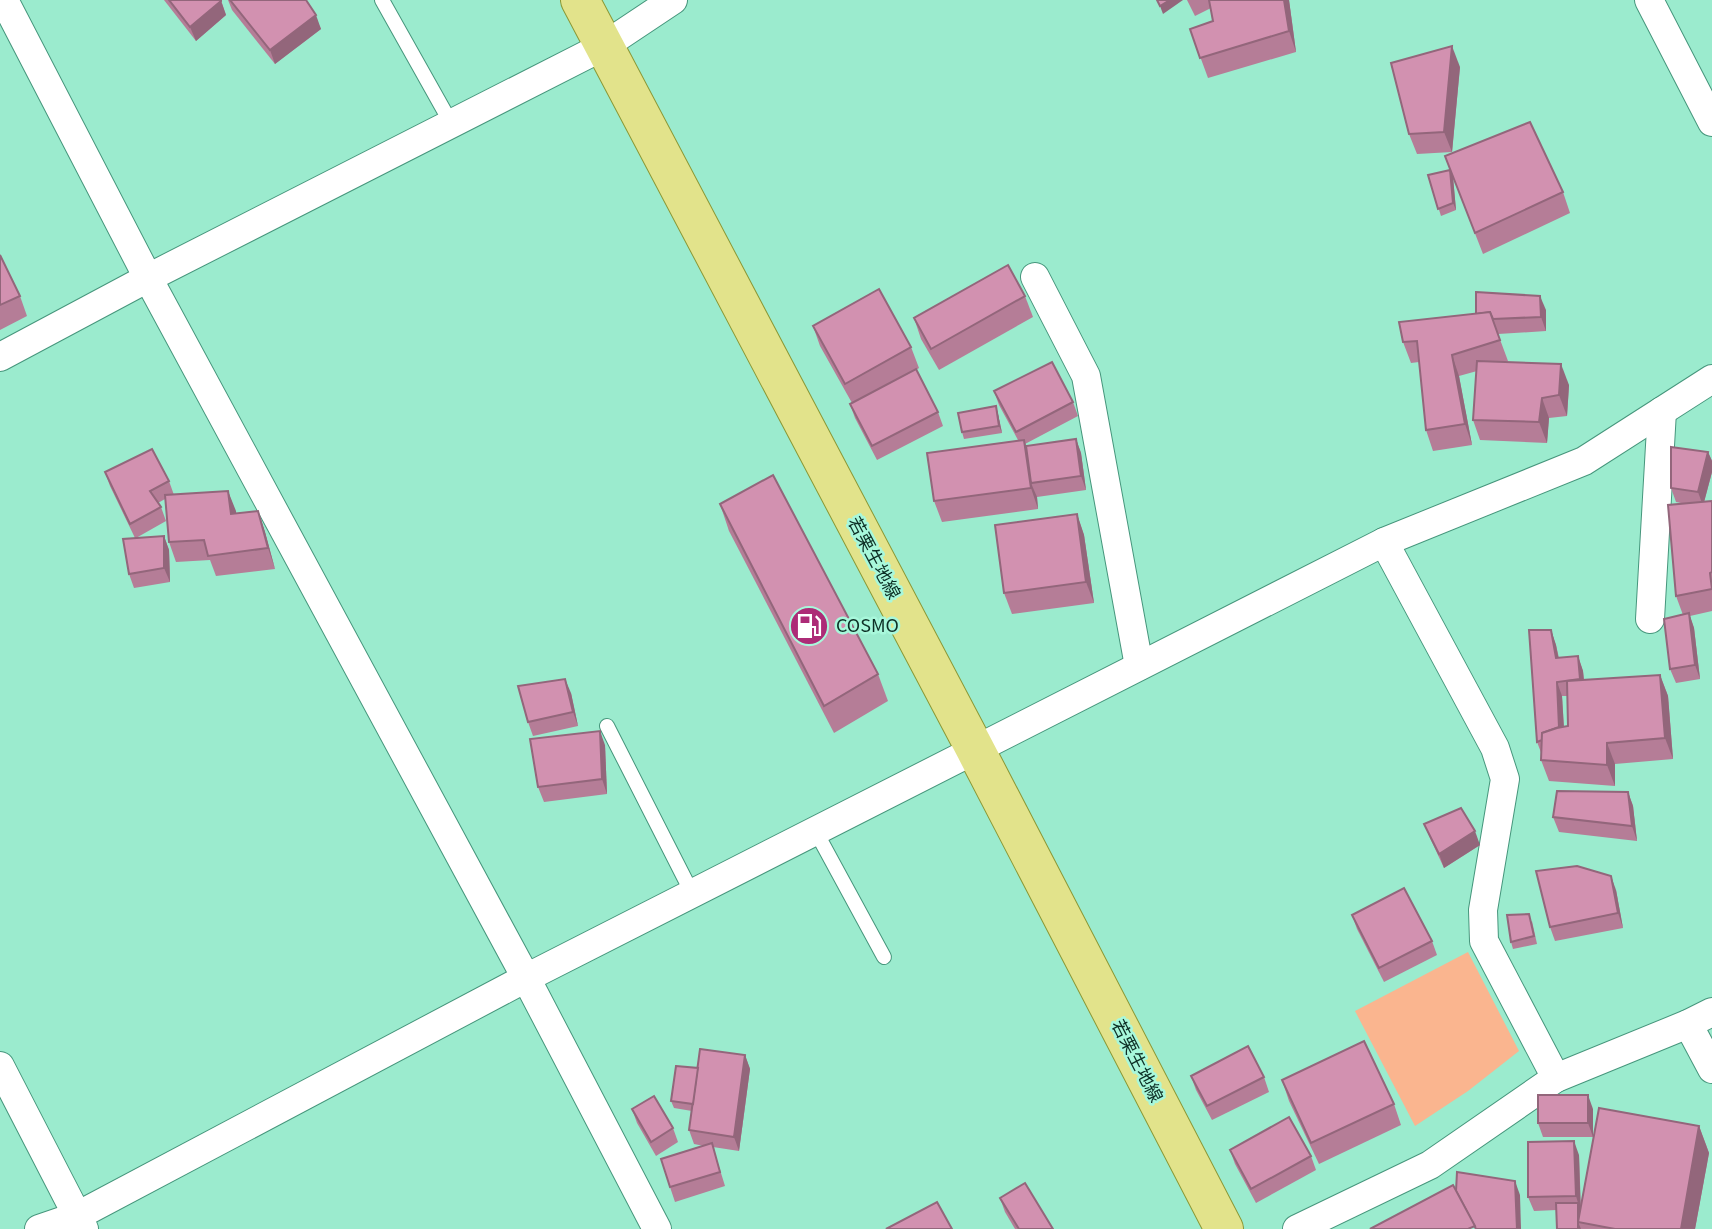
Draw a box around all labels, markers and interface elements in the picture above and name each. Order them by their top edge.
street label: 若栗生地線 [843,511,908,603]
fuel station icon: COSMO [788,605,830,647]
place label: COSMO [836,611,899,637]
street label: 若栗生地線 [1107,1014,1171,1106]

